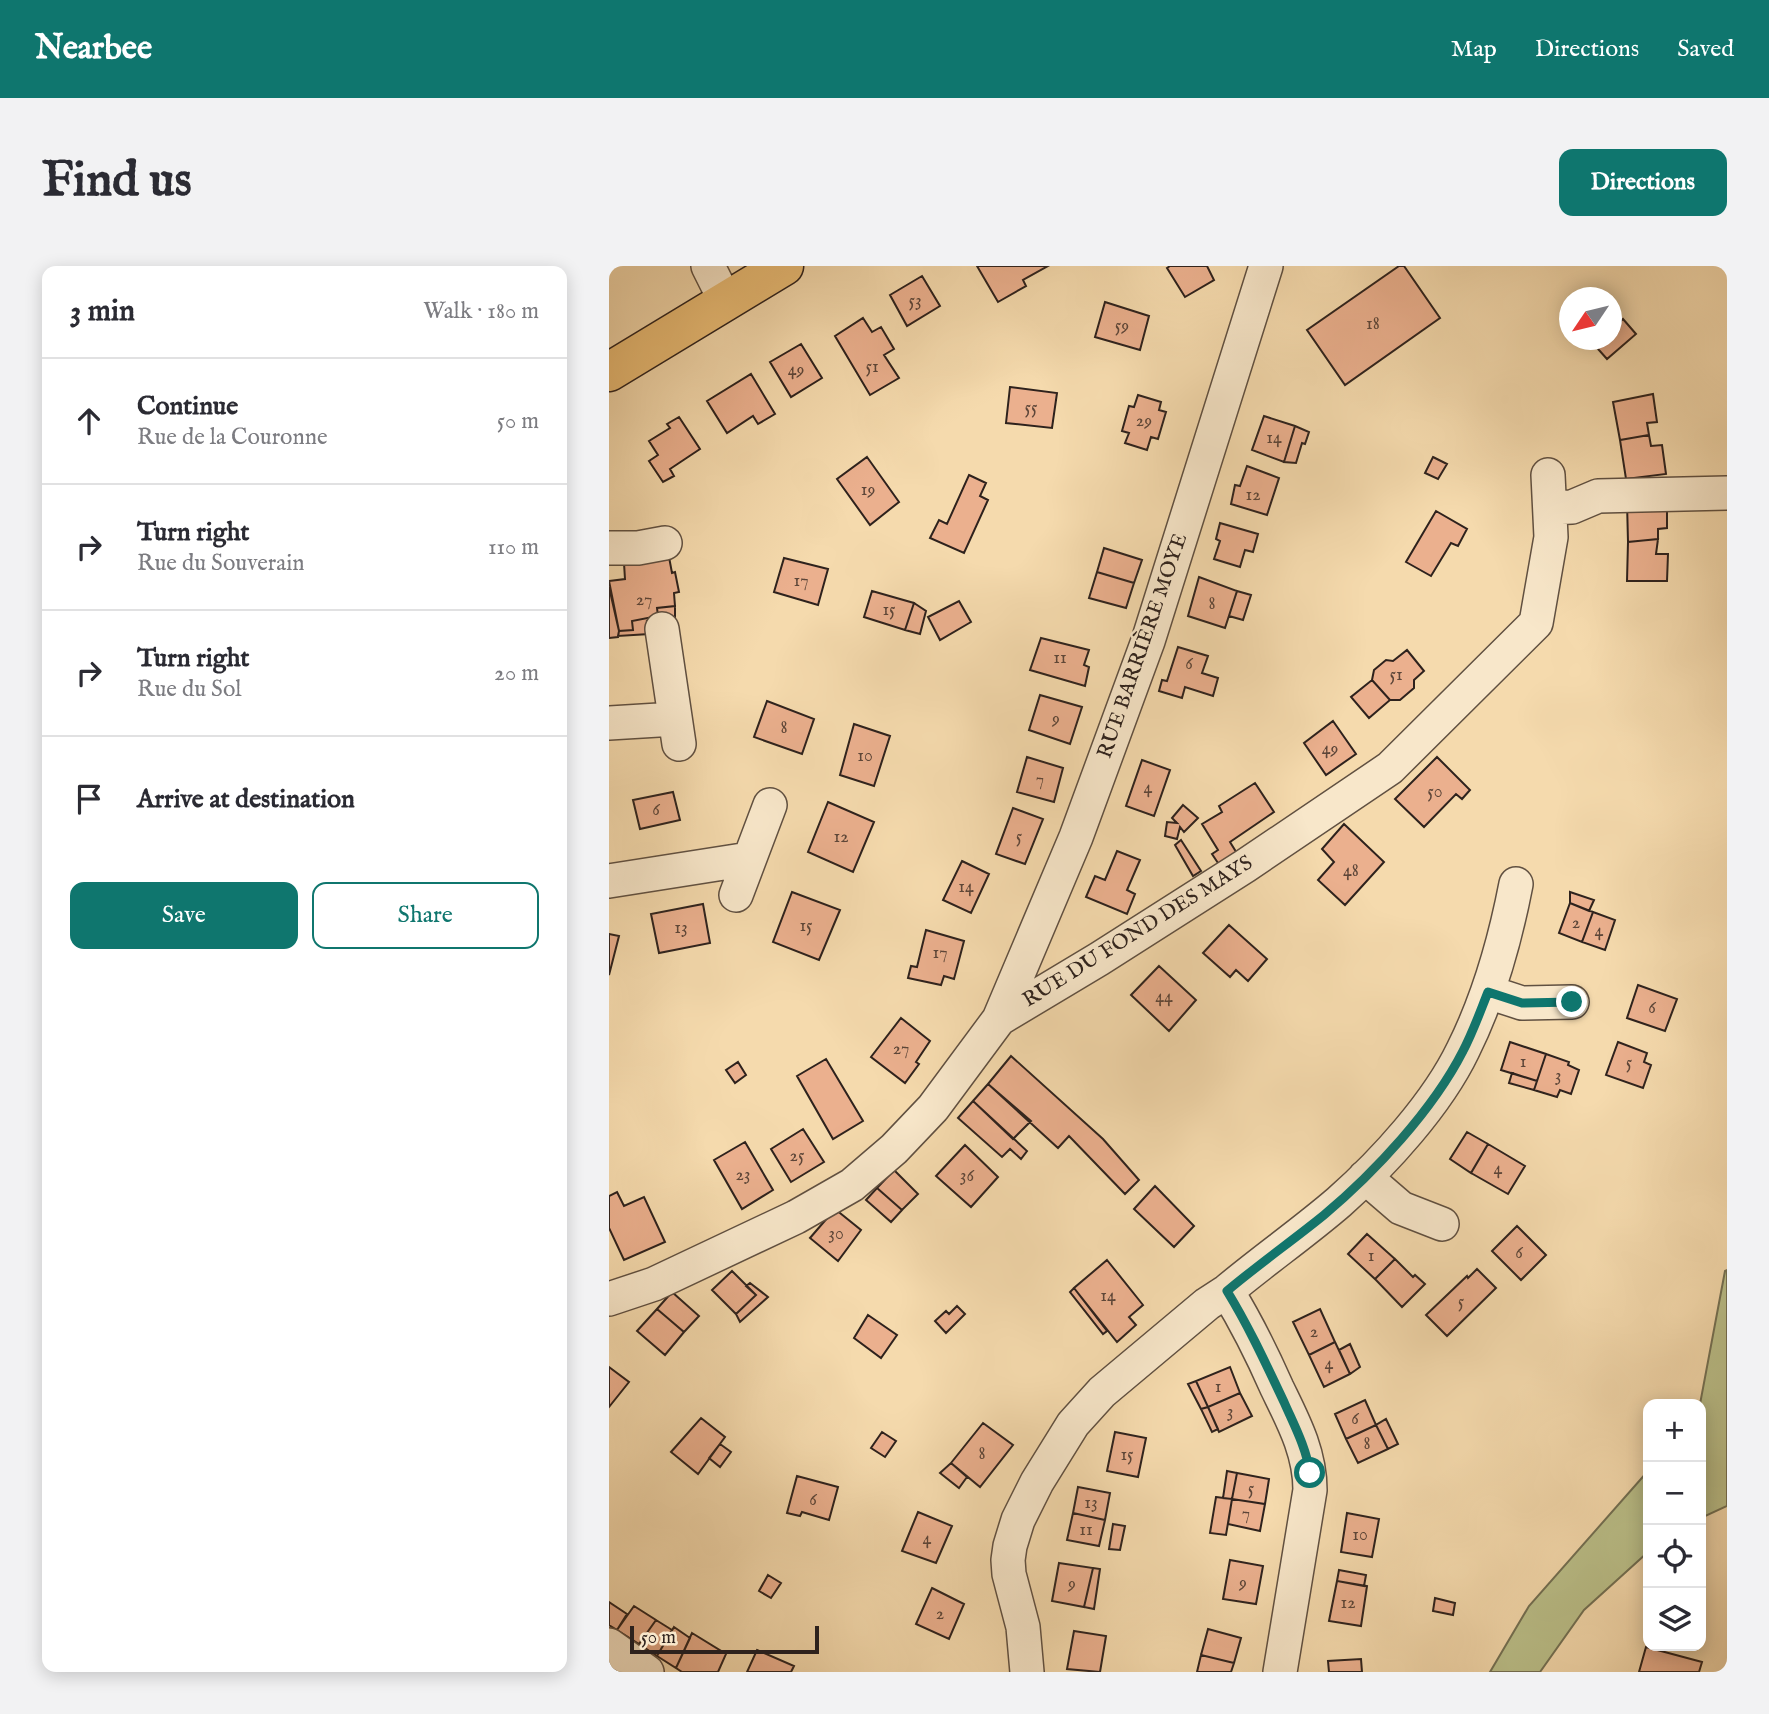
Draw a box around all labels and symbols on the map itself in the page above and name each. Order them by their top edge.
north arrow [1559,287,1622,350]
house number: 53 [908,290,922,313]
house number: 18 [1366,313,1380,336]
house number: 59 [1115,315,1129,338]
house number: 51 [865,356,879,379]
house number: 49 [788,359,804,382]
house number: 55 [1024,397,1038,420]
house number: 29 [1136,410,1152,433]
house number: 14 [1266,427,1282,450]
house number: 19 [861,479,875,502]
house number: 12 [1245,484,1261,507]
street label: RUE BARRIÈRE MOYE [1091,530,1194,762]
house number: 17 [793,570,809,593]
house number: 27 [636,589,652,612]
house number: 8 [1208,593,1216,616]
house number: 15 [882,599,896,622]
house number: 11 [1053,647,1067,670]
house number: 6 [1185,653,1193,676]
house number: 51 [1389,664,1403,687]
house number: 9 [1051,708,1060,731]
house number: 8 [780,717,788,740]
house number: 49 [1322,738,1338,761]
house number: 10 [857,745,873,768]
house number: 7 [1036,769,1044,792]
house number: 4 [1144,777,1153,800]
house number: 50 [1427,781,1443,804]
house number: 6 [652,799,660,822]
house number: 12 [833,826,849,849]
house number: 5 [1016,826,1023,849]
street label: RUE DU FOND DES MAYS [1018,850,1258,1014]
house number: 48 [1343,860,1359,883]
house number: 14 [958,876,974,899]
house number: 2 [1572,912,1580,935]
house number: 15 [799,915,813,938]
house number: 13 [674,917,688,940]
house number: 4 [1595,920,1604,943]
house number: 17 [932,942,948,965]
house number: 44 [1155,986,1173,1009]
route end [1556,986,1587,1017]
house number: 6 [1648,997,1656,1020]
house number: 27 [893,1038,909,1061]
house number: 1 [1520,1051,1526,1074]
house number: 5 [1626,1052,1633,1075]
house number: 3 [1555,1065,1561,1088]
house number: 25 [790,1145,805,1168]
house number: 4 [1494,1158,1503,1181]
house number: 23 [735,1164,751,1187]
house number: 36 [960,1165,975,1188]
house number: 30 [828,1223,844,1246]
house number: 6 [1515,1242,1523,1265]
house number: 1 [1368,1245,1374,1268]
house number: 14 [1100,1285,1116,1308]
house number: 5 [1458,1291,1465,1314]
house number: 2 [1310,1321,1318,1344]
house number: 4 [1325,1353,1334,1376]
house number: 1 [1215,1376,1221,1399]
house number: 3 [1227,1401,1233,1424]
house number: 6 [1351,1408,1359,1431]
house number: 8 [1363,1433,1371,1456]
house number: 8 [978,1443,986,1466]
house number: 15 [1120,1444,1134,1467]
route start [1294,1457,1325,1488]
house number: 5 [1248,1478,1255,1501]
house number: 6 [809,1489,817,1512]
house number: 13 [1084,1492,1098,1515]
house number: 7 [1242,1503,1250,1526]
house number: 11 [1079,1519,1093,1542]
house number: 10 [1352,1524,1368,1547]
house number: 4 [923,1528,932,1551]
house number: 9 [1238,1572,1247,1595]
house number: 9 [1067,1573,1076,1596]
house number: 12 [1340,1592,1356,1615]
house number: 2 [936,1603,944,1626]
scale bar [630,1623,819,1655]

